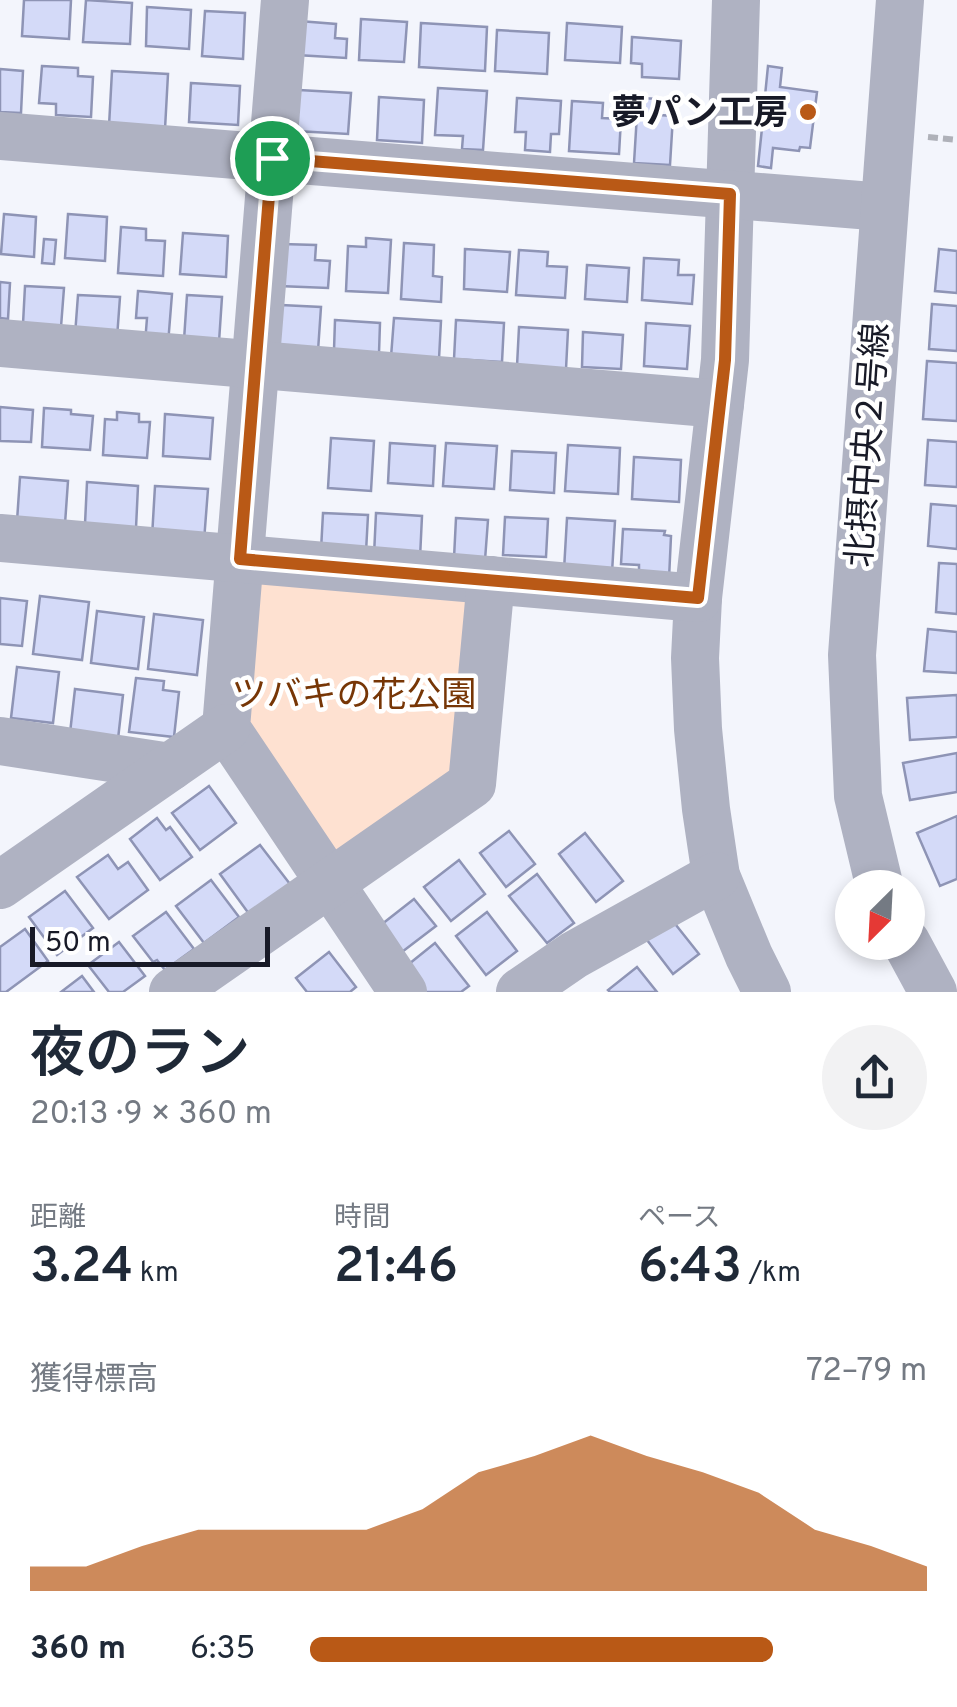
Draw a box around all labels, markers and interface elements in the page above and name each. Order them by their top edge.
place label: 夢パン工房 [611,93,788,137]
marker: 夢パン工房 [797,101,819,123]
pin [230,116,315,201]
icon: arrive [245,131,300,186]
street label: 北摂中央２号線 [840,321,900,569]
park label: ツバキの花公園 [231,675,477,719]
north arrow [835,870,925,960]
map controls [835,870,925,960]
scale bar [30,922,270,966]
text: 50 m [45,926,111,962]
text: 夜のラン [30,1022,250,1092]
button: share [822,1025,927,1130]
text: 20:13 · 9 × 360 m [30,1095,272,1135]
text: 距離 [30,1201,86,1237]
text: 時間 [334,1201,390,1237]
text: ペース [638,1201,721,1237]
text: 3.24 [30,1237,133,1300]
text: 21:46 [334,1237,458,1300]
text: 6:43 [638,1237,742,1300]
text: km [133,1256,179,1292]
text: /km [742,1256,801,1292]
text: 72–79 m [806,1352,927,1392]
text: 獲得標高 [30,1361,158,1401]
text: 360 m [30,1630,126,1670]
text: 6:35 [190,1630,255,1670]

